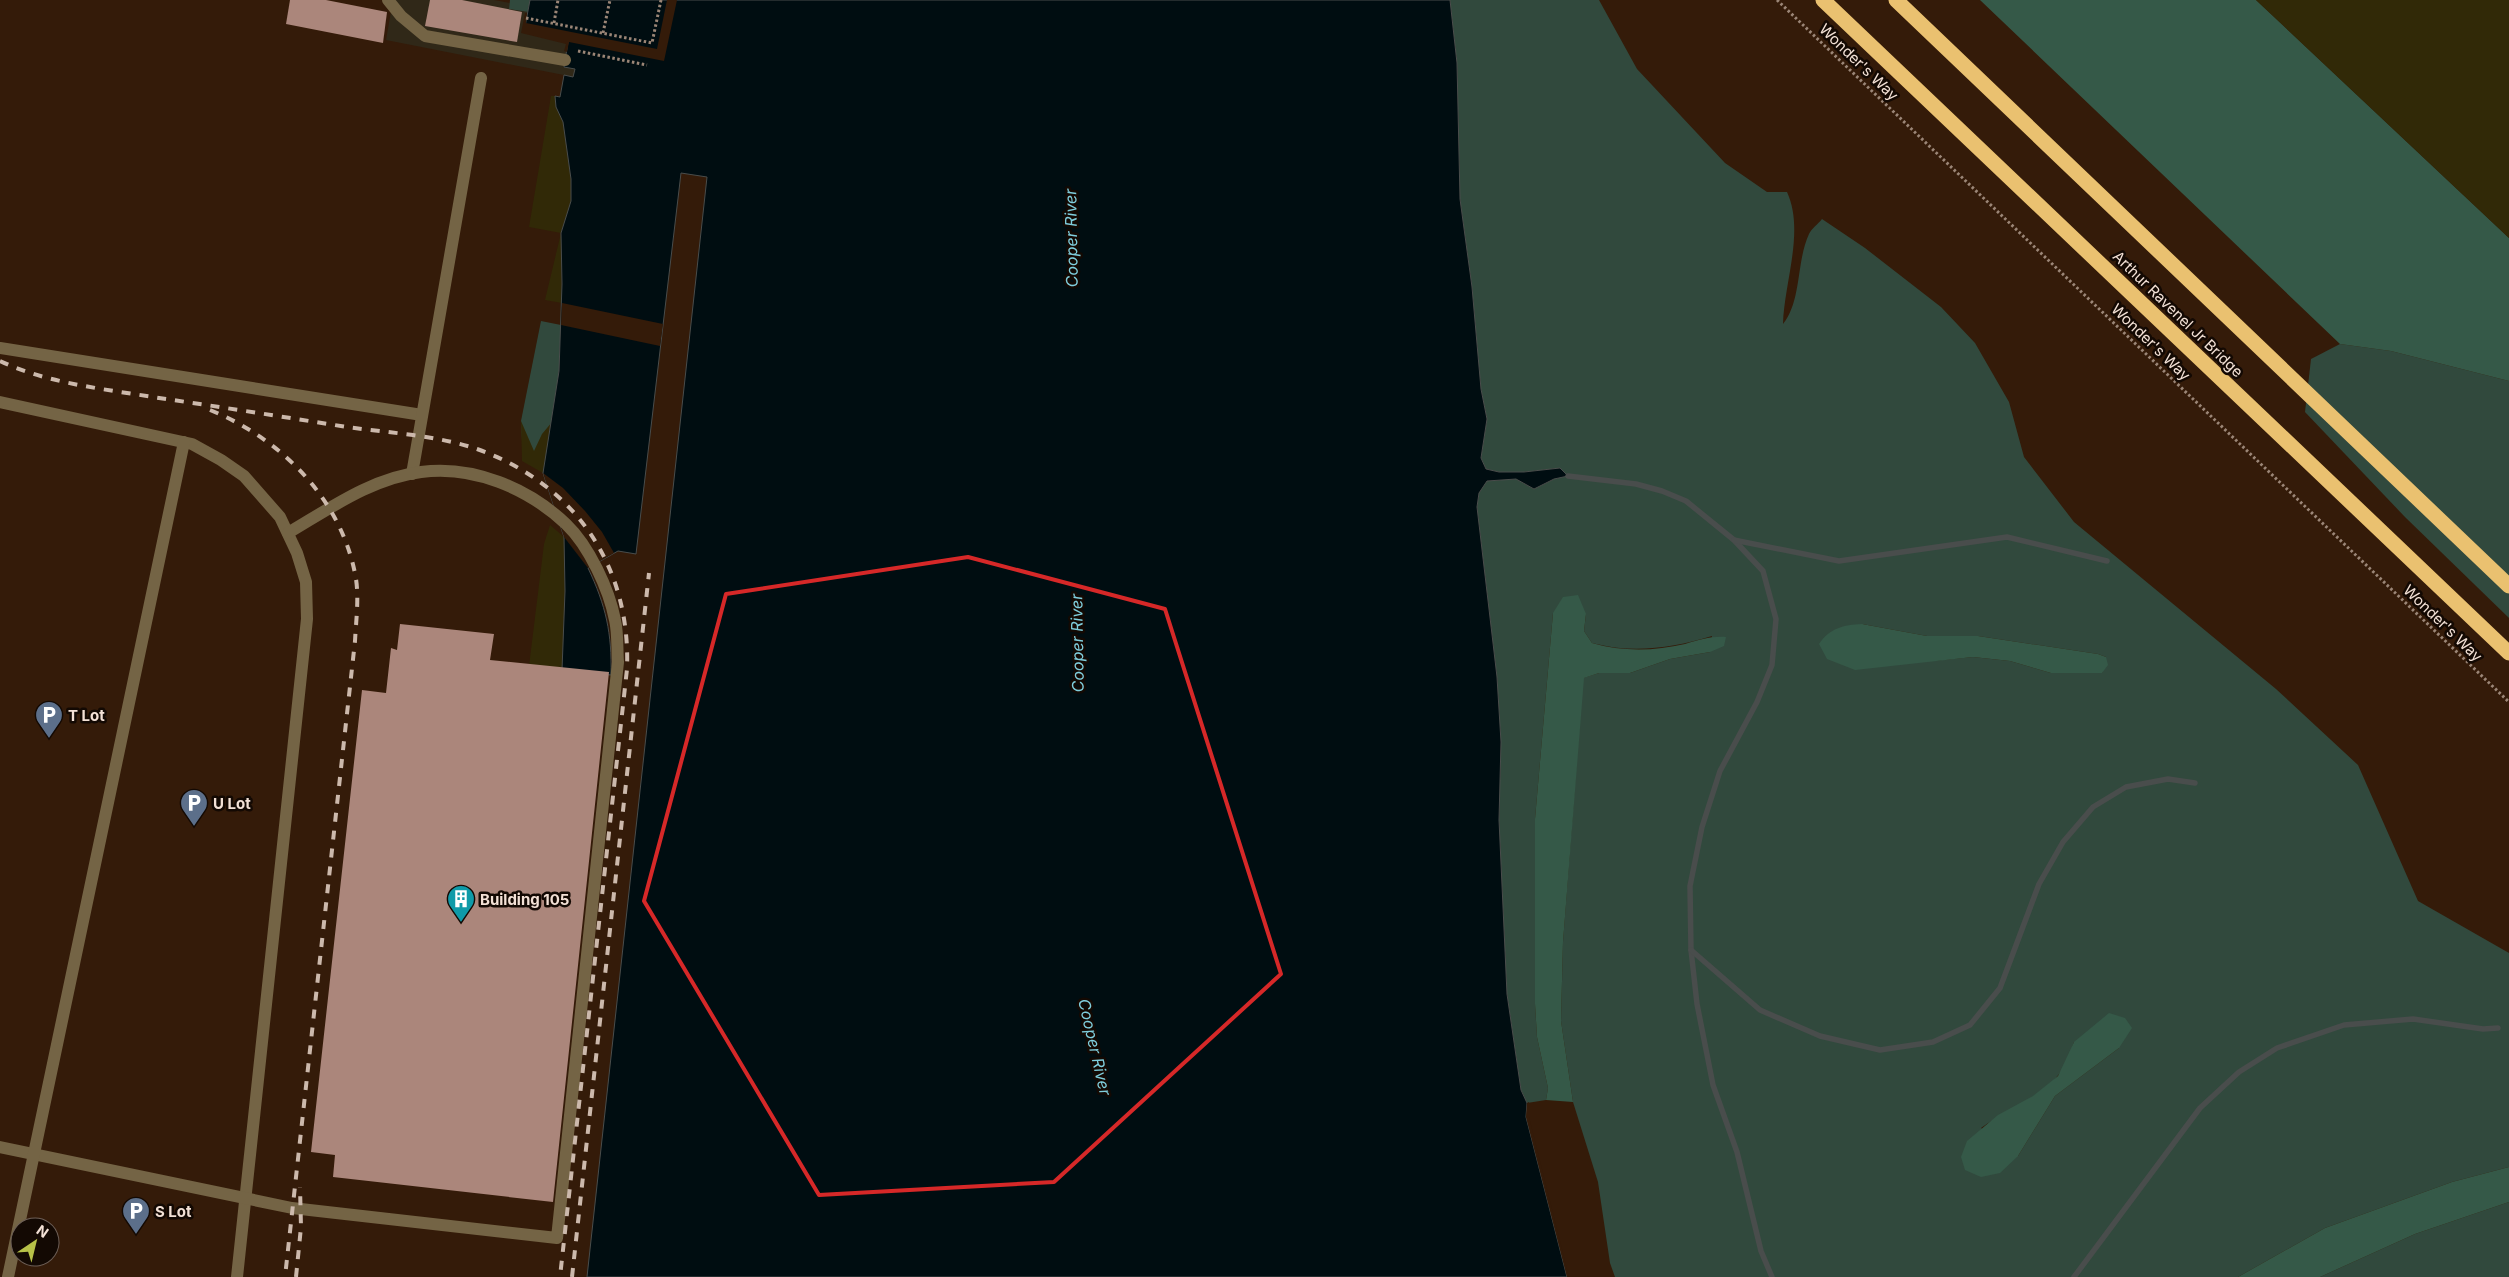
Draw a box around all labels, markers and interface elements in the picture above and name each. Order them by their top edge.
street label: Wonder's Way [1815,19,1903,105]
water label: Cooper River [1060,188,1082,287]
street label: Arthur Ravenel Jr Bridge [2109,247,2247,381]
street label: Wonder's Way [2107,299,2195,385]
street label: Wonder's Way [2399,580,2487,666]
water label: Cooper River [1066,593,1088,692]
parking icon: T Lot [34,700,64,739]
place label: T Lot [68,706,105,725]
parking icon: U Lot [179,788,209,827]
place label: U Lot [213,794,251,813]
building icon: Building 105 [446,884,476,923]
place label: Building 105 [480,890,569,909]
water label: Cooper River [1074,997,1116,1098]
parking icon: S Lot [121,1196,151,1235]
place label: S Lot [155,1202,192,1221]
north arrow [10,1217,60,1267]
text: N [33,1221,52,1241]

